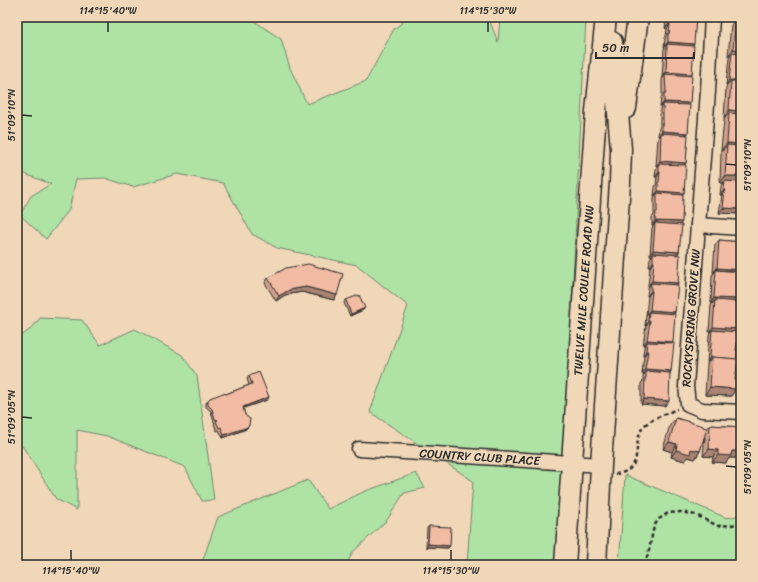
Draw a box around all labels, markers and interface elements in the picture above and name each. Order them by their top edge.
text: 114°15'40"W [79,2,137,20]
text: 114°15'30"W [460,2,517,20]
scale bar [596,34,694,60]
text: 50 m [602,37,629,59]
text: 51°09'10"N [3,89,21,141]
text: 51°09'10"N [739,139,757,191]
street label: TWELVE MILE COULEE ROAD NW [567,204,601,377]
street label: ROCKYSPRING GROVE NW [675,248,707,388]
text: 51°09'05"N [3,390,21,444]
text: 51°09'05"N [739,440,757,494]
street label: COUNTRY CLUB PLACE [419,442,542,472]
text: 114°15'40"W [42,562,100,580]
text: 114°15'30"W [423,562,480,580]

